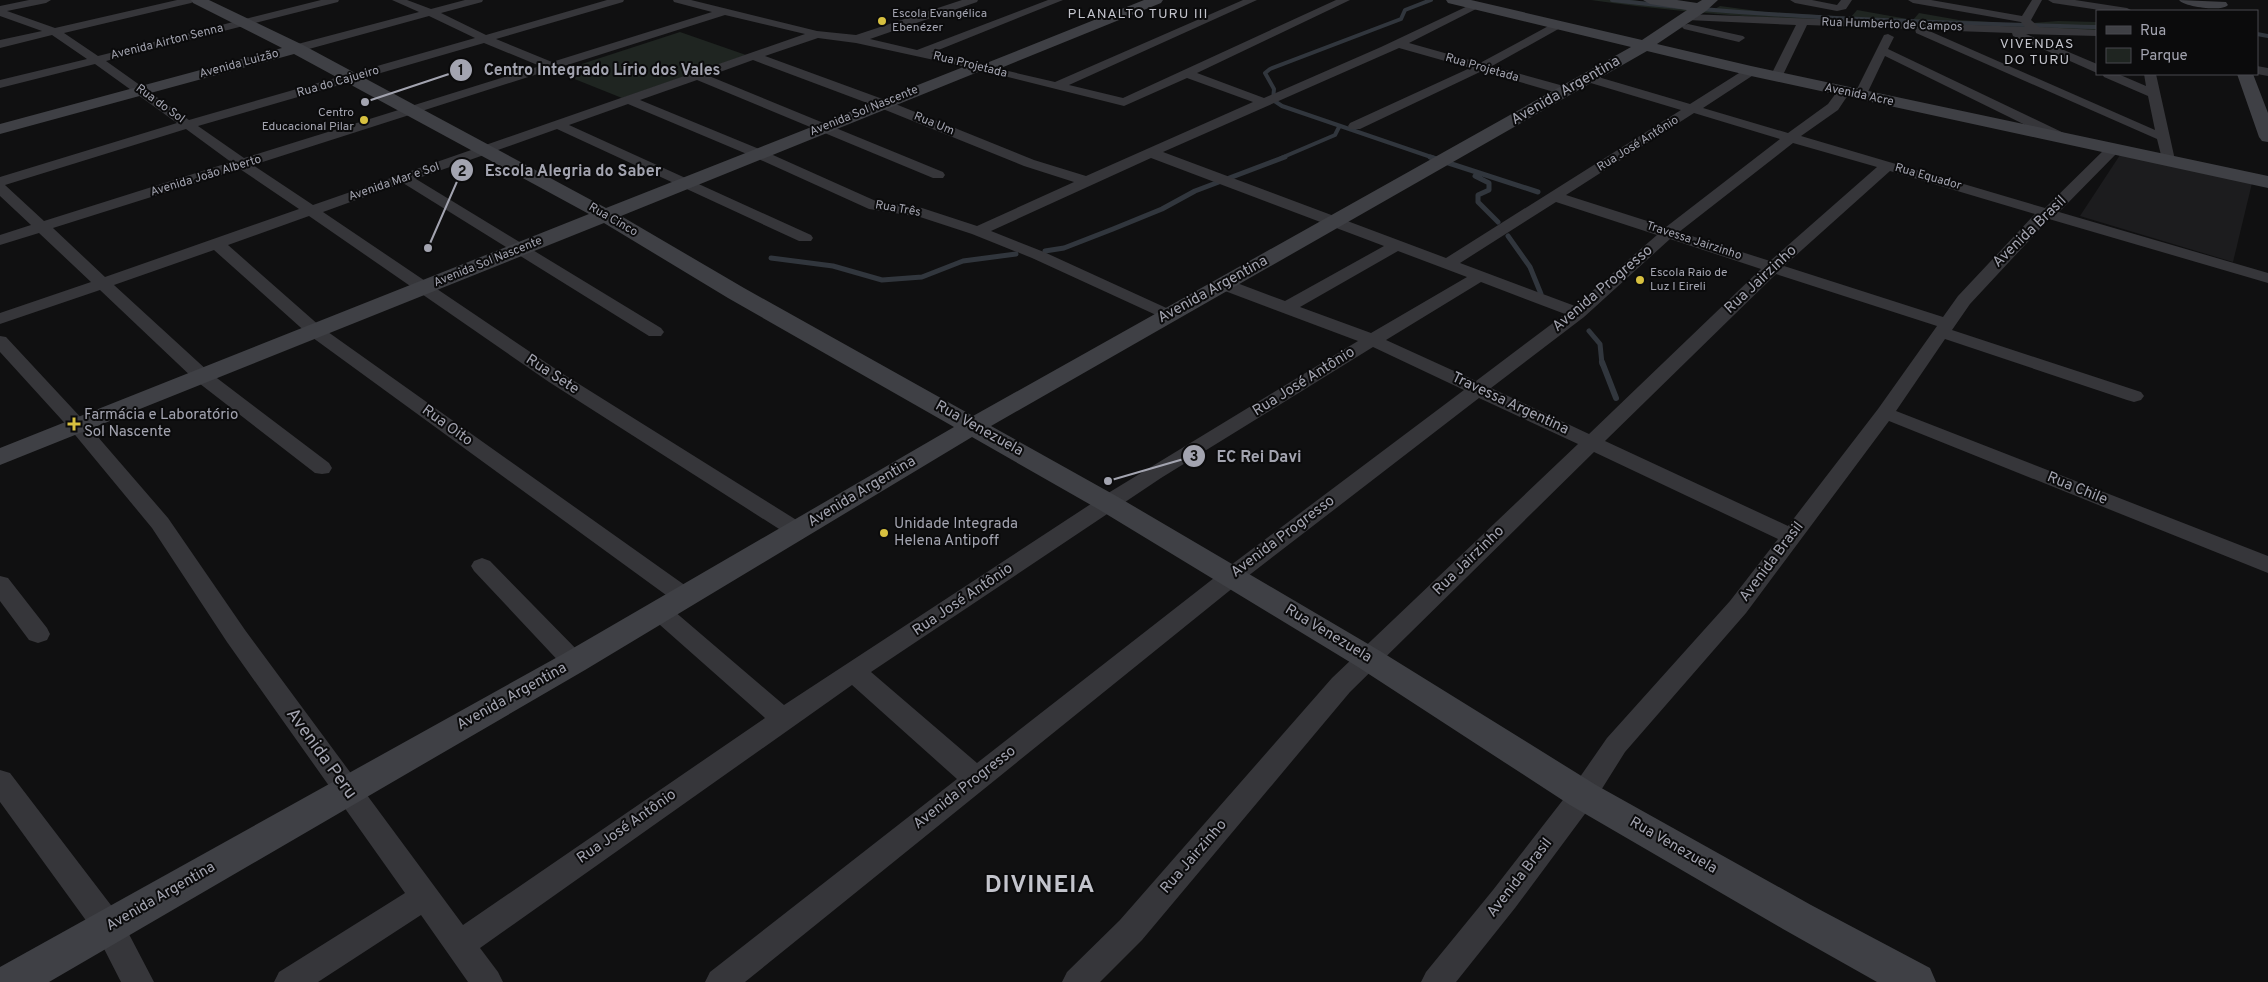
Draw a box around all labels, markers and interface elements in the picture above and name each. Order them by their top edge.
place label: Escola Evangélica Ebenézer [892,6,987,36]
district label: PLANALTO TURU III [1068,6,1208,23]
legend [2096,10,2258,75]
marker: Escola Evangélica Ebenézer [876,15,888,27]
street label: Rua Humberto de Campos [1821,15,1963,35]
street label: Avenida Airton Senna [109,20,225,64]
text: Rua [2140,22,2166,41]
district label: VIVENDAS DO TURU [2000,36,2074,69]
street label: Avenida Luizão [198,46,281,82]
text: Parque [2140,47,2188,66]
street label: Rua Projetada [931,48,1009,82]
street label: Rua Projetada [1443,50,1521,86]
street label: Avenida Argentina [1508,52,1624,130]
callout: Centro Integrado Lírio dos Vales [449,54,731,85]
text: Centro Integrado Lírio dos Vales [484,61,720,81]
text: 1 [458,62,464,81]
street label: Rua do Cajueiro [295,63,381,101]
street label: Avenida Acre [1823,80,1895,110]
street label: Rua do Sol [132,81,188,127]
street label: Avenida Sol Nascente [807,82,921,140]
place label: Centro Educacional Pilar [262,105,354,135]
street label: Rua Um [911,109,957,139]
street label: Rua José Antônio [1594,112,1682,176]
marker: Centro Educacional Pilar [358,114,370,126]
street label: Avenida João Alberto [149,151,264,200]
callout: Escola Alegria do Saber [449,155,671,186]
street label: Avenida Mar e Sol [346,159,442,205]
street label: Rua Equador [1893,160,1964,194]
text: Escola Alegria do Saber [485,162,662,182]
text: 2 [457,163,467,182]
street label: Avenida Brasil [1989,192,2071,272]
street label: Rua Três [874,197,922,221]
street label: Rua Cinco [585,199,641,241]
street label: Travessa Jairzinho [1644,218,1744,264]
street label: Avenida Sol Nascente [431,233,545,291]
street label: Avenida Progresso [1549,242,1657,336]
street label: Rua Jairzinho [1721,242,1801,318]
street label: Avenida Argentina [1155,252,1271,328]
place label: Escola Raio de Luz I Eireli [1650,265,1728,295]
marker: Escola Raio de Luz I Eireli [1634,274,1646,286]
street label: Rua José Antônio [1249,343,1359,421]
street label: Rua Sete [522,351,582,399]
street label: Travessa Argentina [1448,369,1572,439]
street label: Rua Venezuela [931,397,1027,461]
street label: Rua Oito [418,401,476,451]
place label: Farmácia e Laboratório Sol Nascente [84,406,238,442]
marker: Farmácia e Laboratório Sol Nascente [68,418,80,430]
callout: EC Rei Davi [1181,441,1312,472]
text: 3 [1190,448,1199,467]
text: EC Rei Davi [1216,448,1302,468]
street label: Avenida Argentina [804,452,920,532]
street label: Rua Chile [2044,468,2110,510]
street label: Avenida Progresso [1227,492,1339,582]
place label: Unidade Integrada Helena Antipoff [894,515,1018,551]
street label: Avenida Brasil [1736,518,1808,606]
street label: Rua Jairzinho [1429,522,1509,600]
marker: Unidade Integrada Helena Antipoff [878,527,890,539]
street label: Rua José Antônio [909,559,1017,641]
street label: Rua Venezuela [1281,601,1375,667]
street label: Avenida Argentina [454,659,570,735]
street label: Avenida Peru [280,704,362,804]
street label: Avenida Progresso [910,742,1020,834]
street label: Rua José Antônio [574,786,680,868]
street label: Rua Venezuela [1626,813,1720,879]
street label: Rua Jairzinho [1157,816,1231,898]
street label: Avenida Brasil [1483,835,1557,921]
street label: Avenida Argentina [103,858,219,936]
district label: DIVINEIA [985,871,1095,901]

